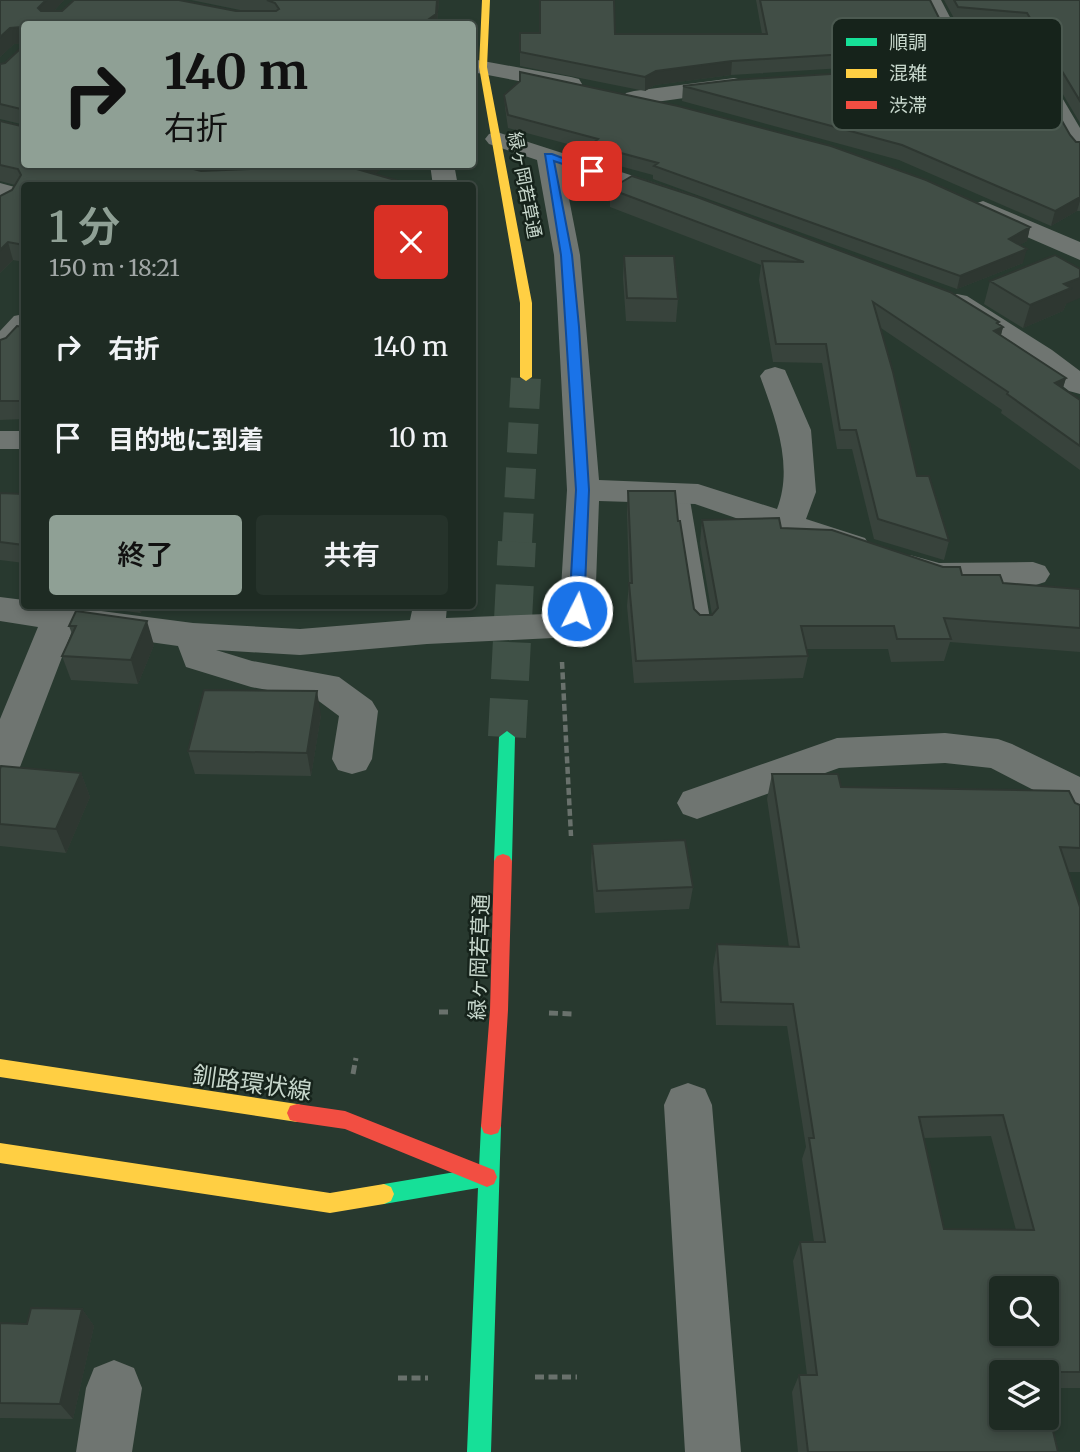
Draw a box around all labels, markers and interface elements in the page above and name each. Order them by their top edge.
legend [832,18,1062,130]
text: 順調 [889,30,927,54]
text: 140 m [164,41,308,102]
icon: right [49,49,140,140]
text: 混雑 [889,61,927,85]
text: 渋滞 [889,93,927,117]
text: 右折 [164,108,228,148]
street label: 緑ヶ岡若草通 [503,130,547,240]
pin [562,141,622,201]
icon: arrive [573,152,611,190]
text: 1 分 [49,201,120,253]
button: close [374,205,448,279]
text: 150 m · 18:21 [49,253,180,282]
icon: right [49,328,87,366]
text: 140 m [373,330,448,363]
text: 右折 [108,332,160,365]
icon: arrive [49,419,87,457]
text: 10 m [389,421,448,454]
text: 目的地に到着 [108,423,264,456]
button: 終了 [49,515,242,595]
button: 共有 [256,515,448,595]
position arrow [540,574,614,648]
street label: 緑ヶ岡若草通 [463,894,495,1020]
street label: 釧路環状線 [190,1059,314,1107]
map controls [989,1276,1059,1430]
button: search [989,1276,1059,1346]
button: layers [989,1360,1059,1430]

